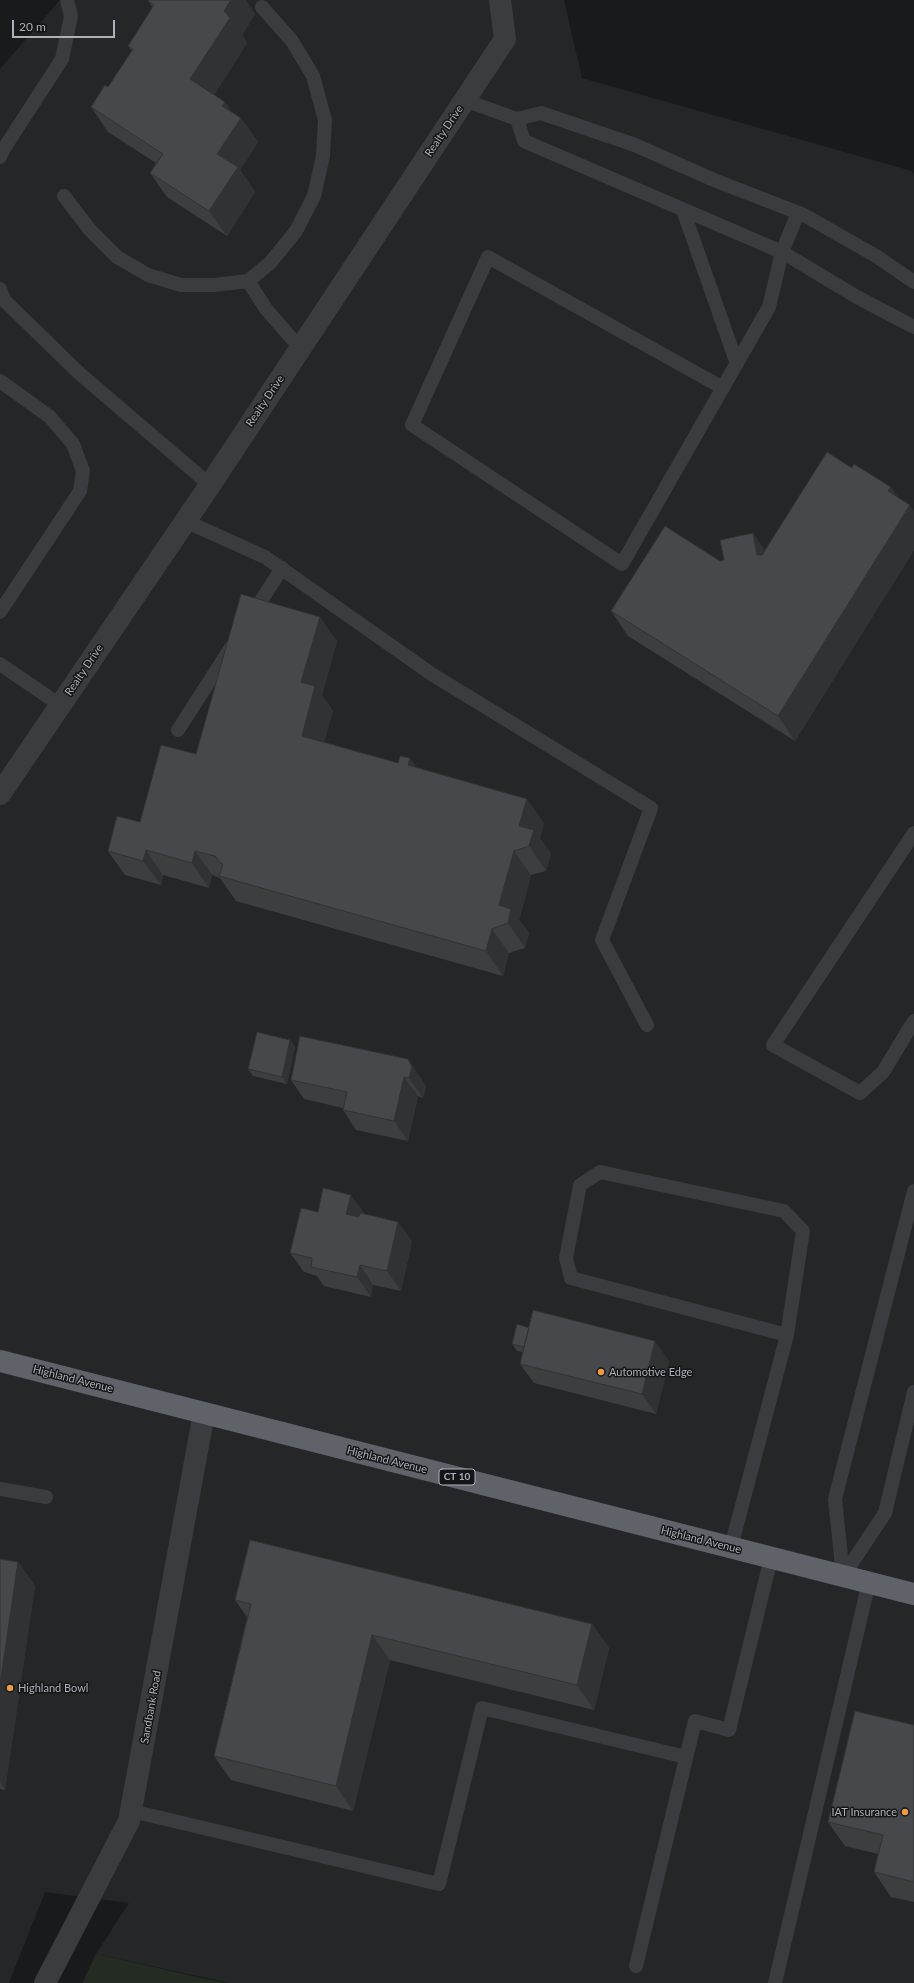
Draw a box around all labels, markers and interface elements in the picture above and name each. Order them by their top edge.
scale bar [14,12,117,38]
text: 20 m [19,19,46,34]
street label: Realty Drive [422,103,466,159]
street label: Realty Drive [243,373,287,429]
street label: Realty Drive [62,642,106,698]
street label: Highland Avenue [31,1363,115,1395]
place label: Automotive Edge [609,1365,692,1379]
marker: Automotive Edge [596,1367,606,1377]
street label: Highland Avenue [345,1444,429,1476]
road number: CT 10 [439,1469,475,1485]
street label: Highland Avenue [659,1524,743,1556]
street label: Sandbank Road [138,1669,164,1745]
place label: Highland Bowl [18,1681,88,1695]
marker: Highland Bowl [5,1683,15,1693]
place label: IAT Insurance [831,1805,897,1819]
marker: IAT Insurance [900,1807,910,1817]

